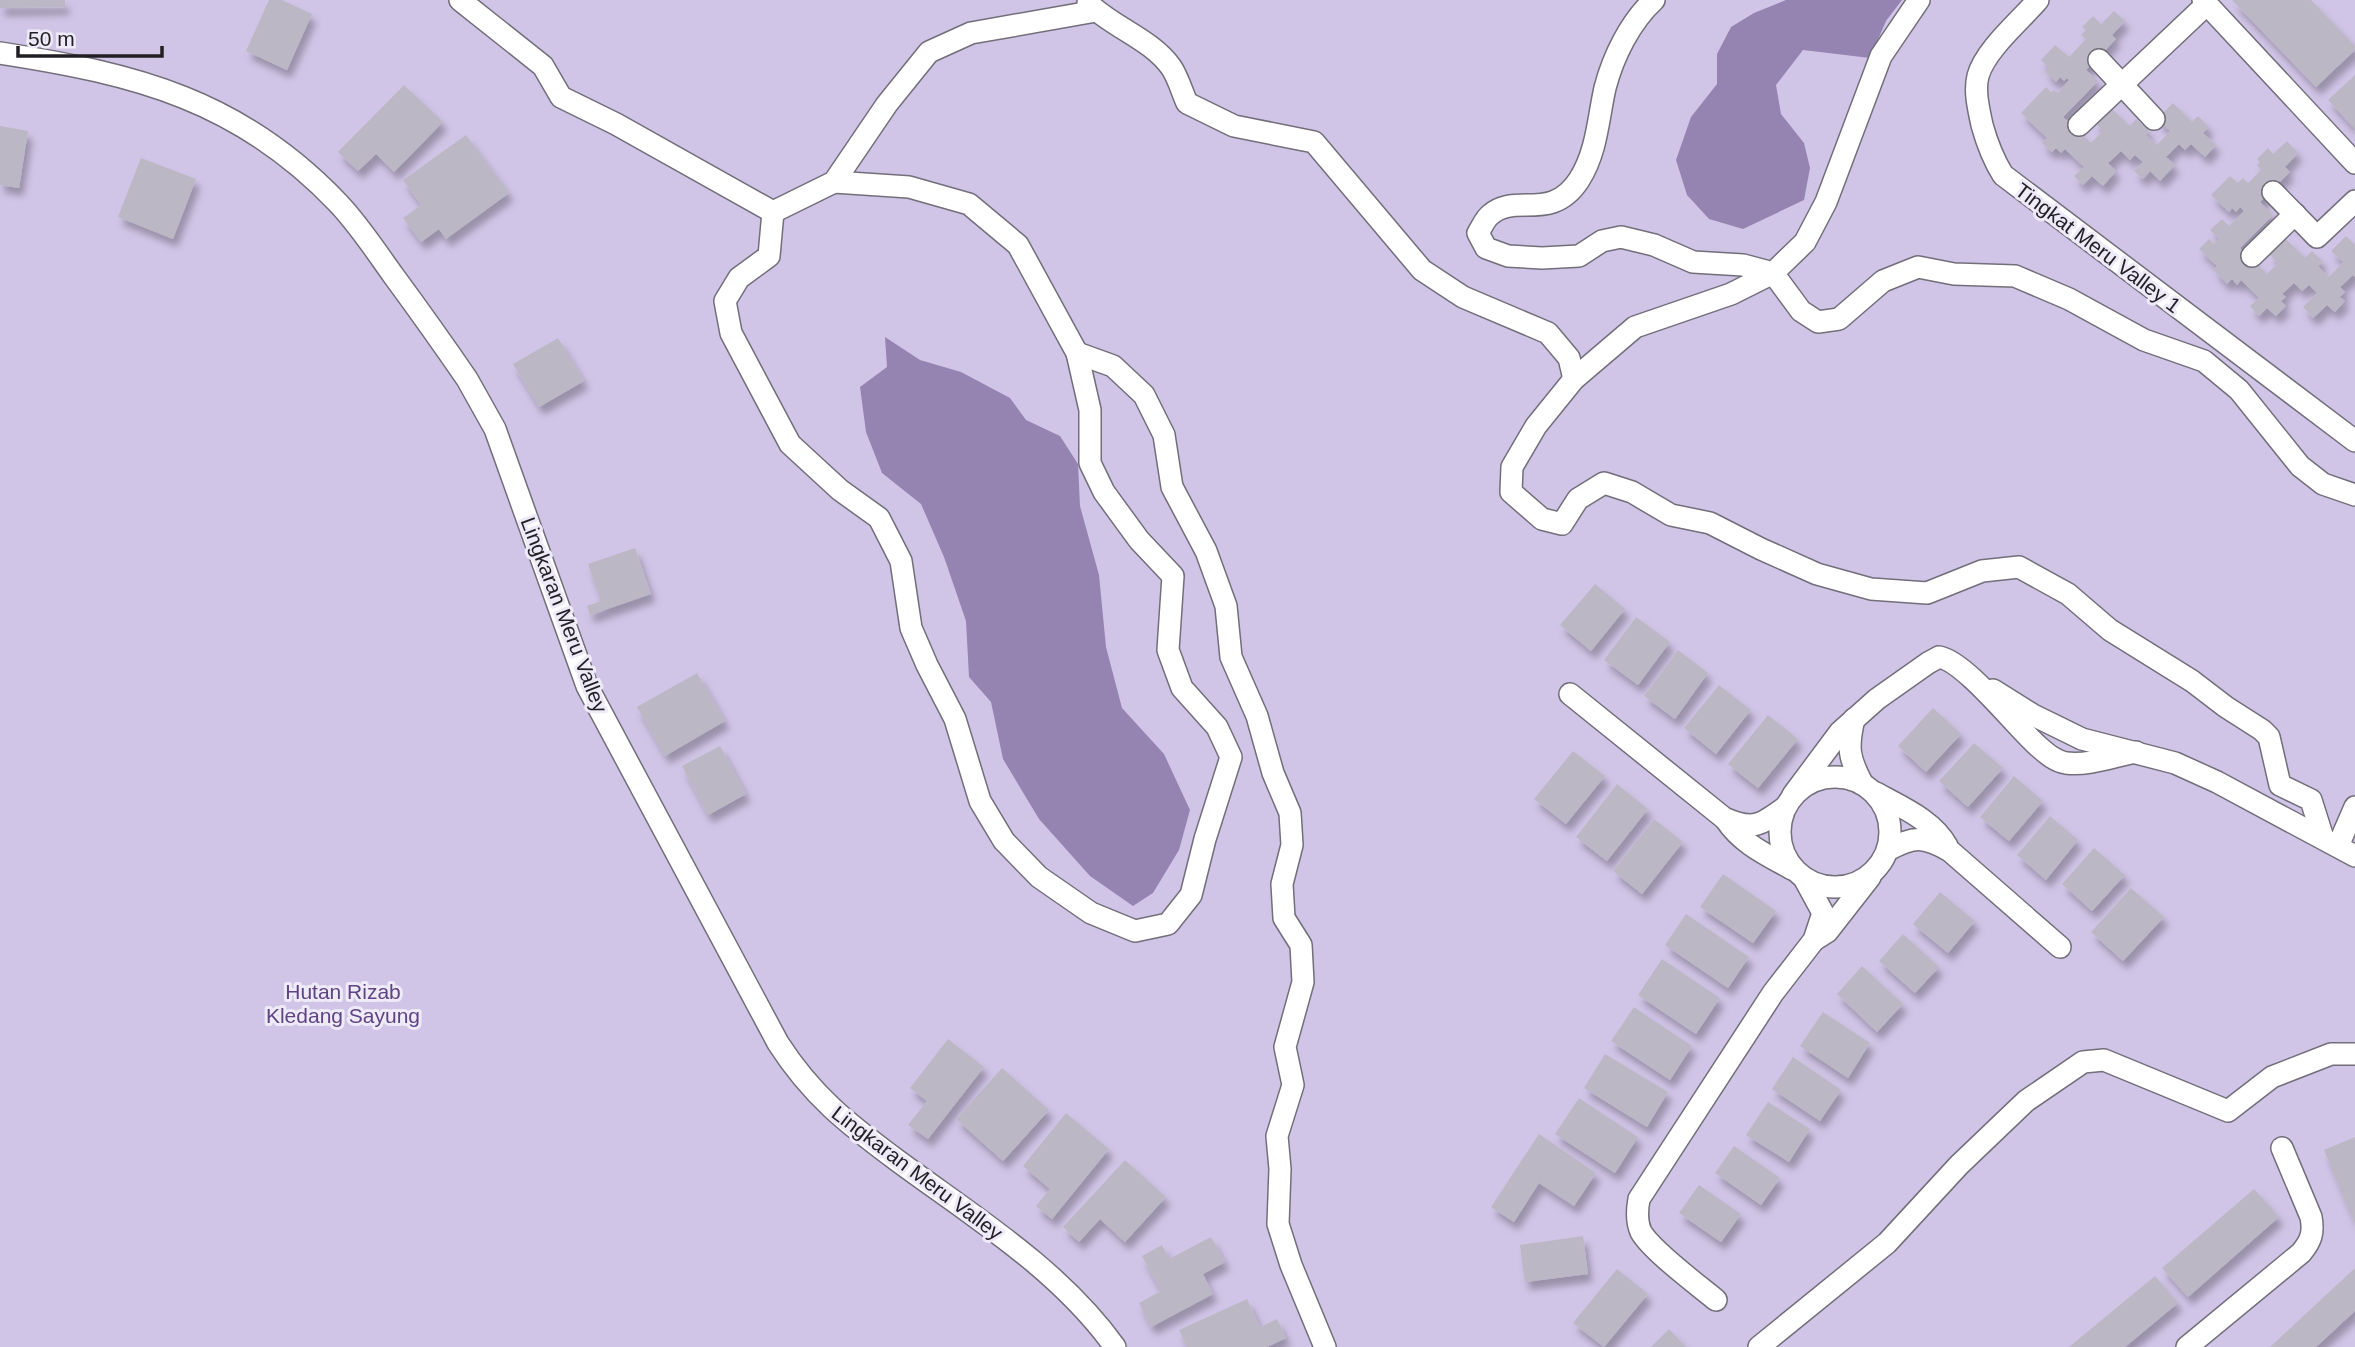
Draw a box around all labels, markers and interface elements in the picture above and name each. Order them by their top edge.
scale bar [18,14,161,58]
text: 50 m [28,27,75,50]
street label: Tingkat Meru Valley 1 [2011,178,2185,317]
street label: Lingkaran Meru Valley [517,514,613,716]
park label: Hutan Rizab Kledang Sayung [266,980,420,1027]
street label: Lingkaran Meru Valley [828,1101,1007,1244]

